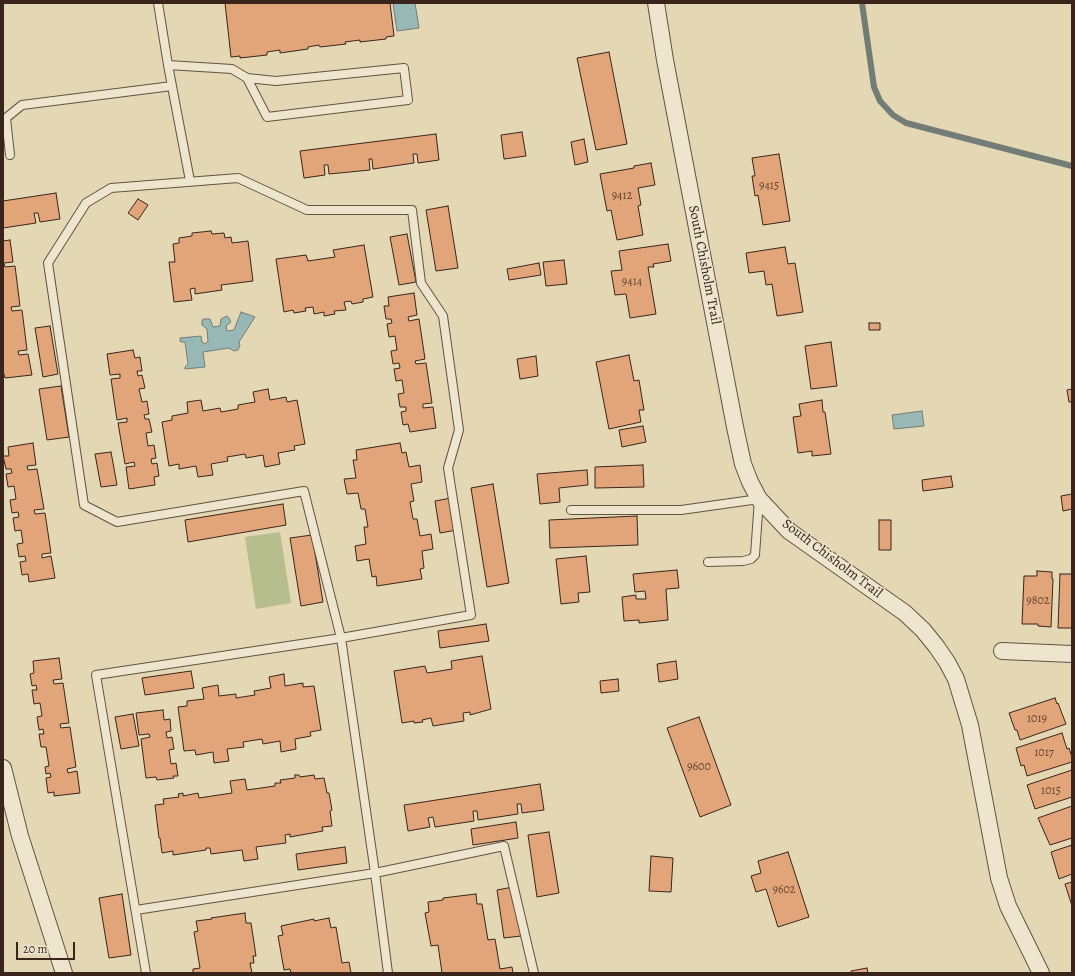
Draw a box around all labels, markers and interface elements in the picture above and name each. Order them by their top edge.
house number: 9415 [759,179,779,193]
house number: 9412 [612,189,632,203]
street label: South Chisholm Trail [684,204,724,326]
house number: 9414 [622,275,642,289]
street label: South Chisholm Trail [779,516,885,602]
house number: 9802 [1026,594,1050,608]
house number: 1019 [1027,712,1047,726]
house number: 1017 [1034,746,1054,760]
house number: 9600 [687,760,711,774]
house number: 1015 [1041,784,1061,798]
house number: 9602 [772,883,796,897]
scale bar [18,934,77,960]
text: 20 m [23,941,47,957]

